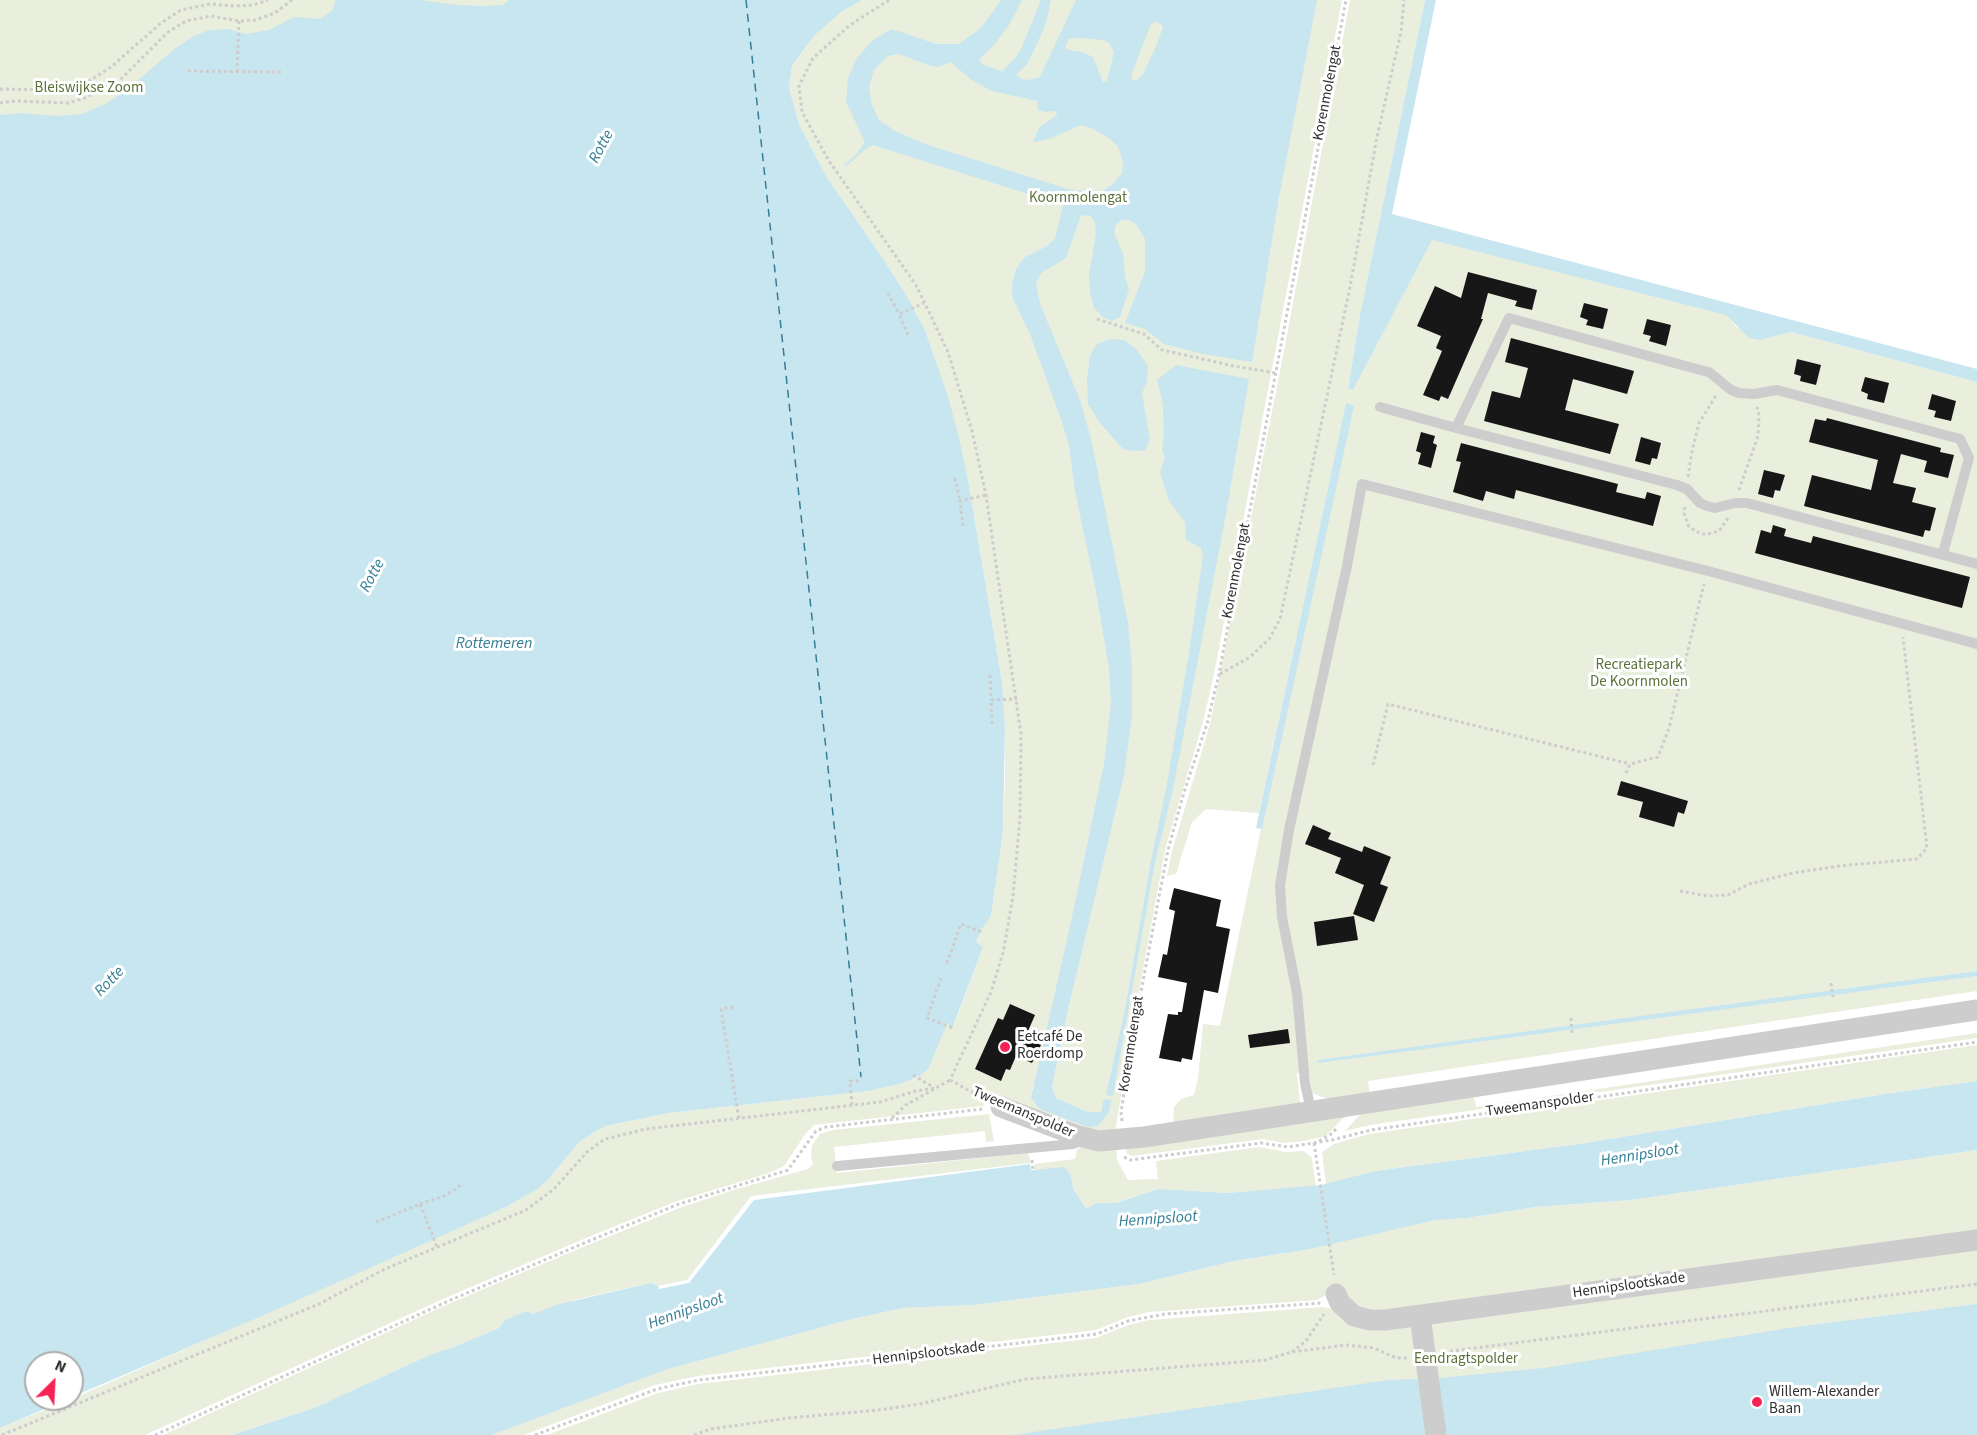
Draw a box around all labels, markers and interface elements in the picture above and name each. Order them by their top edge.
street label: Korenmolengat [1310,44,1346,142]
park label: Bleiswijkse Zoom [35,80,143,98]
water label: Rotte [585,127,619,167]
park label: Koornmolengat [1029,190,1127,208]
street label: Korenmolengat [1219,522,1255,620]
water label: Rotte [356,556,390,596]
water label: Rottemeren [456,634,532,654]
park label: Recreatiepark De Koornmolen [1590,657,1688,692]
water label: Rotte [91,963,129,1001]
street label: Korenmolengat [1116,995,1148,1093]
place label: Eetcafé De Roerdomp [1017,1029,1083,1064]
marker: Eetcafé De Roerdomp [998,1040,1012,1054]
street label: Tweemanspolder [969,1083,1077,1143]
street label: Tweemanspolder [1485,1089,1595,1121]
water label: Hennipsloot [1600,1140,1680,1172]
water label: Hennipsloot [1118,1208,1198,1232]
street label: Hennipslootskade [1572,1269,1686,1303]
water label: Hennipsloot [646,1289,726,1335]
street label: Hennipslootskade [872,1338,986,1370]
north arrow [24,1351,84,1411]
park label: Eendragtspolder [1414,1351,1518,1369]
text: N [51,1354,70,1379]
place label: Willem-Alexander Baan [1769,1384,1879,1419]
marker: Willem-Alexander Baan [1750,1395,1764,1409]

